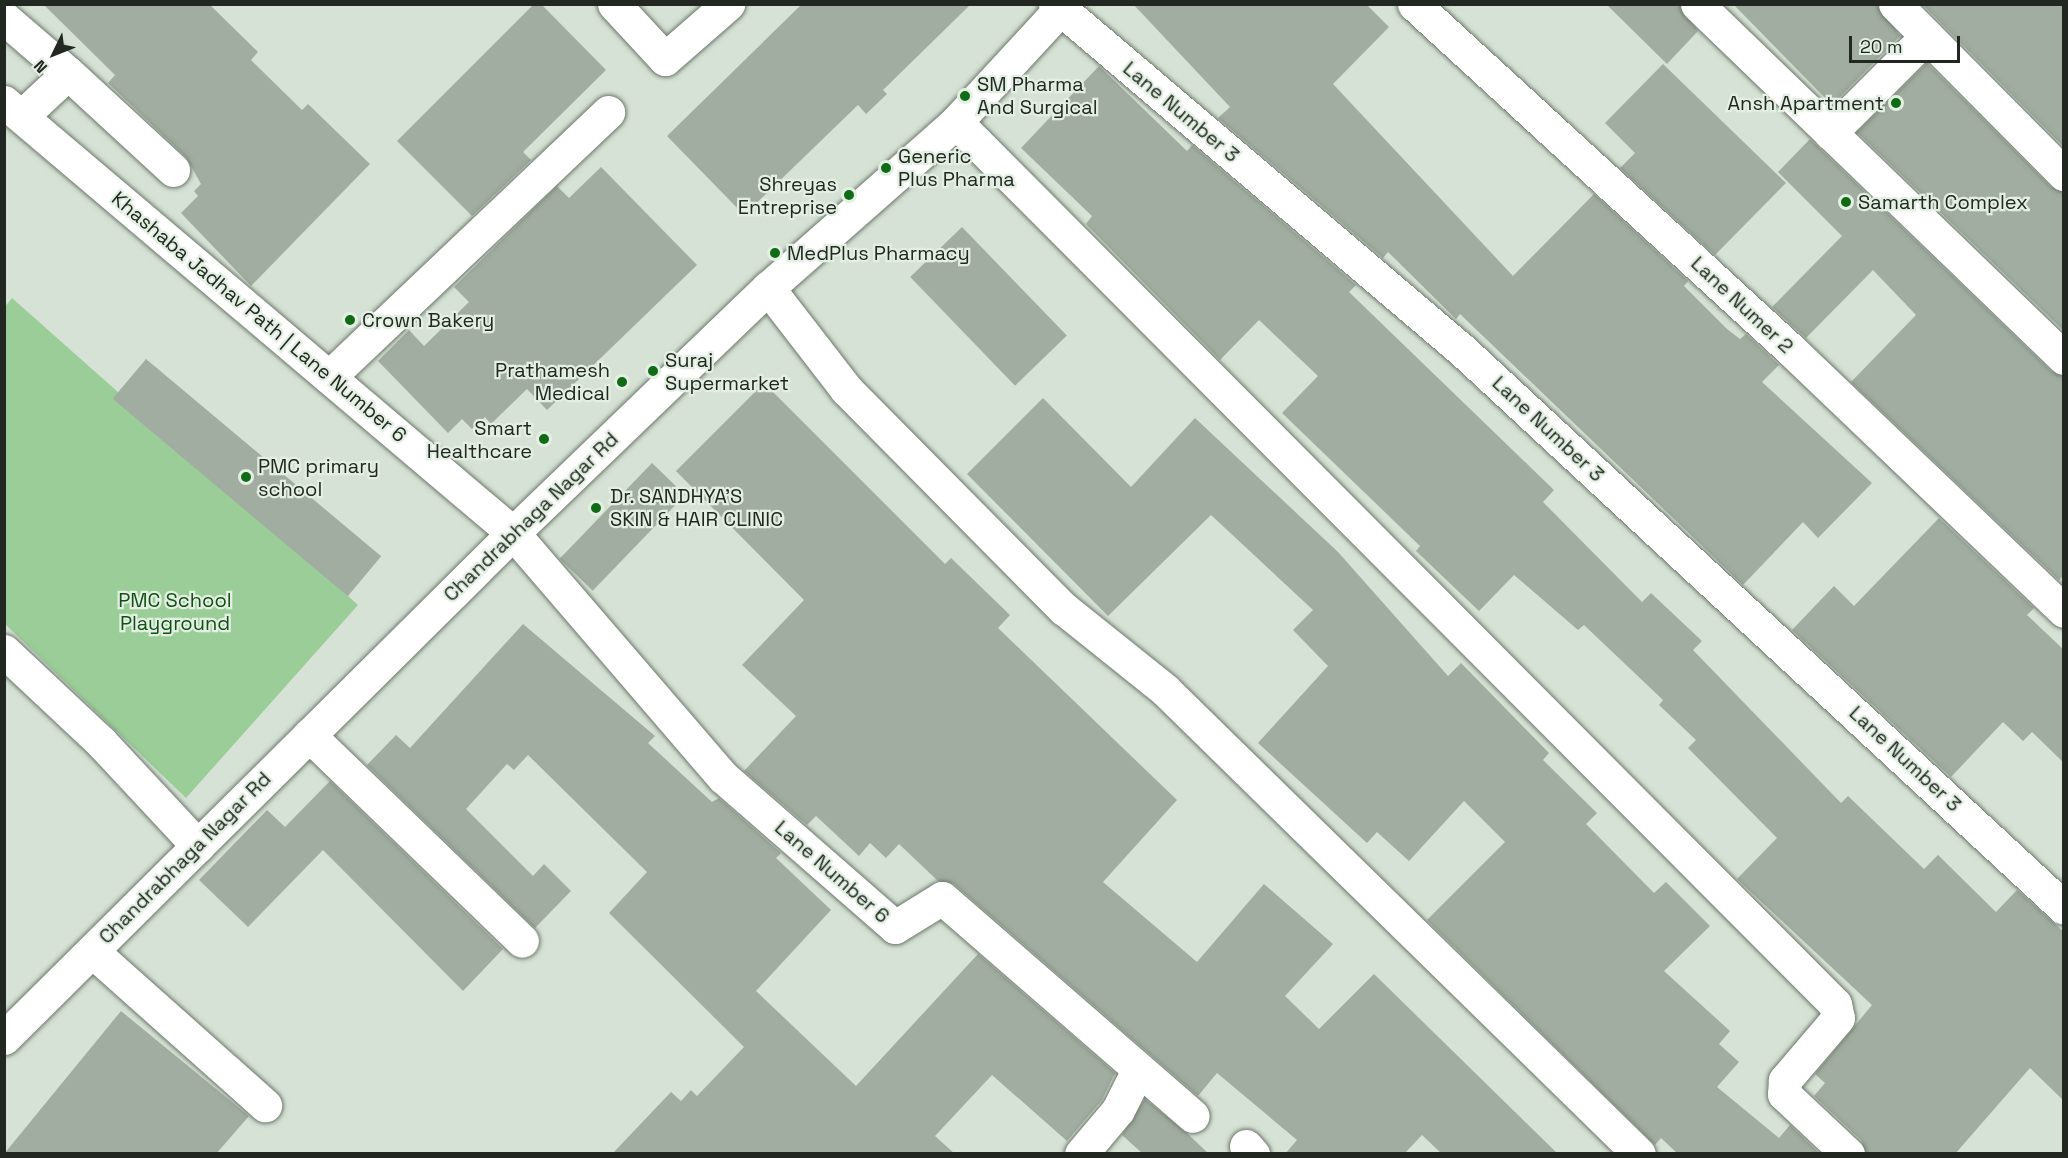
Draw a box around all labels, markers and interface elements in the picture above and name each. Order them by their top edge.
north arrow [24,24,84,84]
scale bar [1852,24,1963,62]
text: 20 m [1860,35,1903,58]
text: N [29,56,52,78]
street label: Lane Number 3 [1118,57,1244,167]
place label: SM Pharma And Surgical [977,72,1098,119]
marker: SM Pharma And Surgical [958,89,972,103]
place label: Ansh Apartment [1727,91,1884,115]
marker: Ansh Apartment [1889,96,1903,110]
place label: Generic Plus Pharma [898,144,1015,191]
marker: Generic Plus Pharma [879,161,893,175]
place label: Shreyas Entreprise [738,172,837,219]
street label: Khashaba Jadhav Path | Lane Number 6 [107,186,411,448]
marker: Shreyas Entreprise [842,188,856,202]
place label: Samarth Complex [1858,190,2028,214]
marker: Samarth Complex [1839,195,1853,209]
place label: MedPlus Pharmacy [787,241,970,265]
marker: MedPlus Pharmacy [768,246,782,260]
street label: Lane Numer 2 [1686,252,1798,358]
place label: Crown Bakery [362,308,494,332]
marker: Crown Bakery [343,313,357,327]
place label: Suraj Supermarket [665,348,789,395]
place label: Prathamesh Medical [495,358,610,405]
marker: Suraj Supermarket [646,364,660,378]
street label: Lane Number 3 [1487,371,1609,487]
marker: Prathamesh Medical [615,375,629,389]
place label: Smart Healthcare [427,416,532,463]
street label: Chandrabhaga Nagar Rd [439,427,623,607]
marker: Smart Healthcare [537,432,551,446]
place label: PMC primary school [258,454,379,501]
marker: PMC primary school [239,470,253,484]
place label: Dr. SANDHYA'S SKIN & HAIR CLINIC [610,484,783,531]
marker: Dr. SANDHYA'S SKIN & HAIR CLINIC [587,499,605,517]
park label: PMC School Playground [118,588,232,635]
street label: Lane Number 3 [1844,701,1966,817]
street label: Chandrabhaga Nagar Rd [94,767,276,949]
street label: Lane Number 6 [770,816,894,928]

